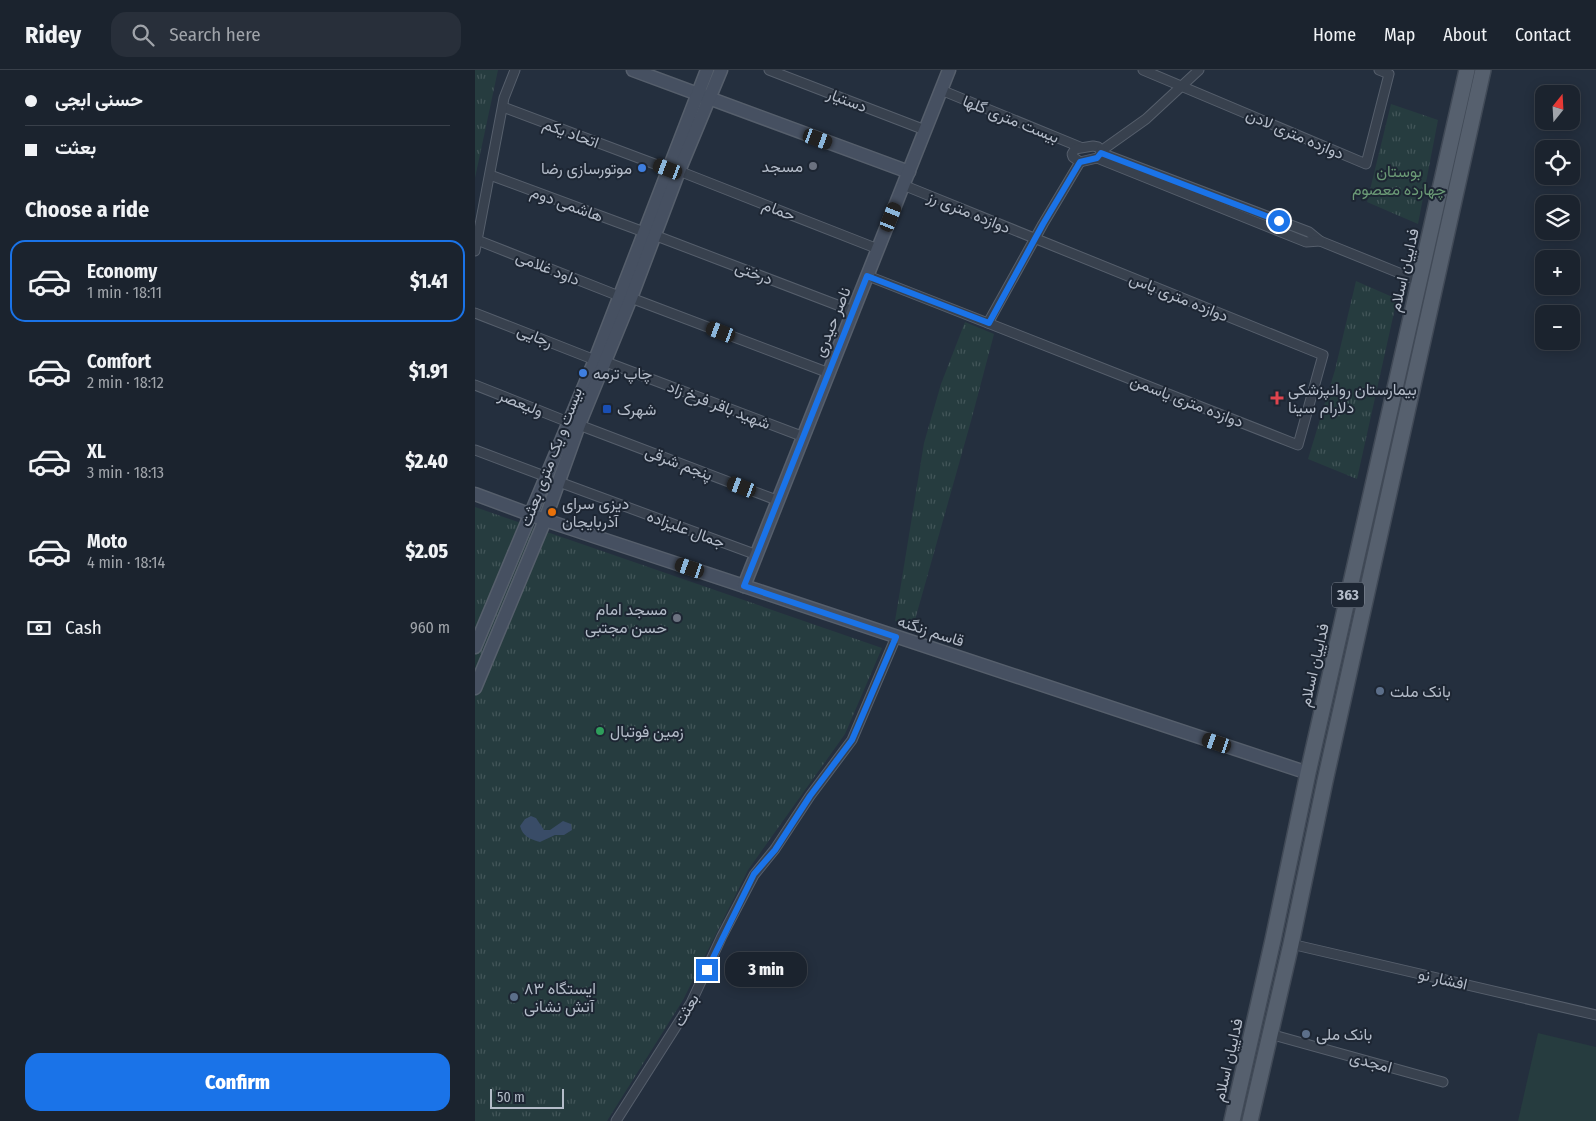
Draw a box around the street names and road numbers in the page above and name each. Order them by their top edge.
street label: دستیار [823,83,870,117]
street label: بیست متری گلها [960,91,1062,148]
street label: دوازده متری لادن [1243,105,1347,164]
street label: اتحاد یکم [540,114,602,153]
street label: هاشمی دوم [528,182,606,227]
street label: دوازده متری رز [923,186,1013,238]
street label: حمام [760,195,798,226]
street label: فداییان اسلام [1385,226,1424,314]
street label: داود غلامی [513,247,583,290]
street label: درختی [732,257,775,290]
street label: دوازده متری یاس [1126,268,1231,326]
street label: ناصر حیدری [809,284,856,360]
street label: رجایی [514,320,556,353]
street label: دوازده متری یاسمن [1127,371,1246,432]
street label: شهید باقر فرخ زاد [664,377,773,435]
street label: ولیعصر [495,385,546,421]
street label: بیست و یک متری بعثت [516,385,587,530]
street label: پنجم شرقی [642,441,715,486]
street label: جمال علیزاده [644,506,728,553]
road number: 363 [1332,582,1364,608]
street label: قاسم زنگنه [895,611,967,652]
street label: فداییان اسلام [1295,621,1334,709]
street label: افشار نو [1416,964,1469,995]
street label: بعثت [669,990,703,1030]
street label: فداییان اسلام [1209,1016,1248,1104]
street label: امجدی [1348,1047,1394,1078]

